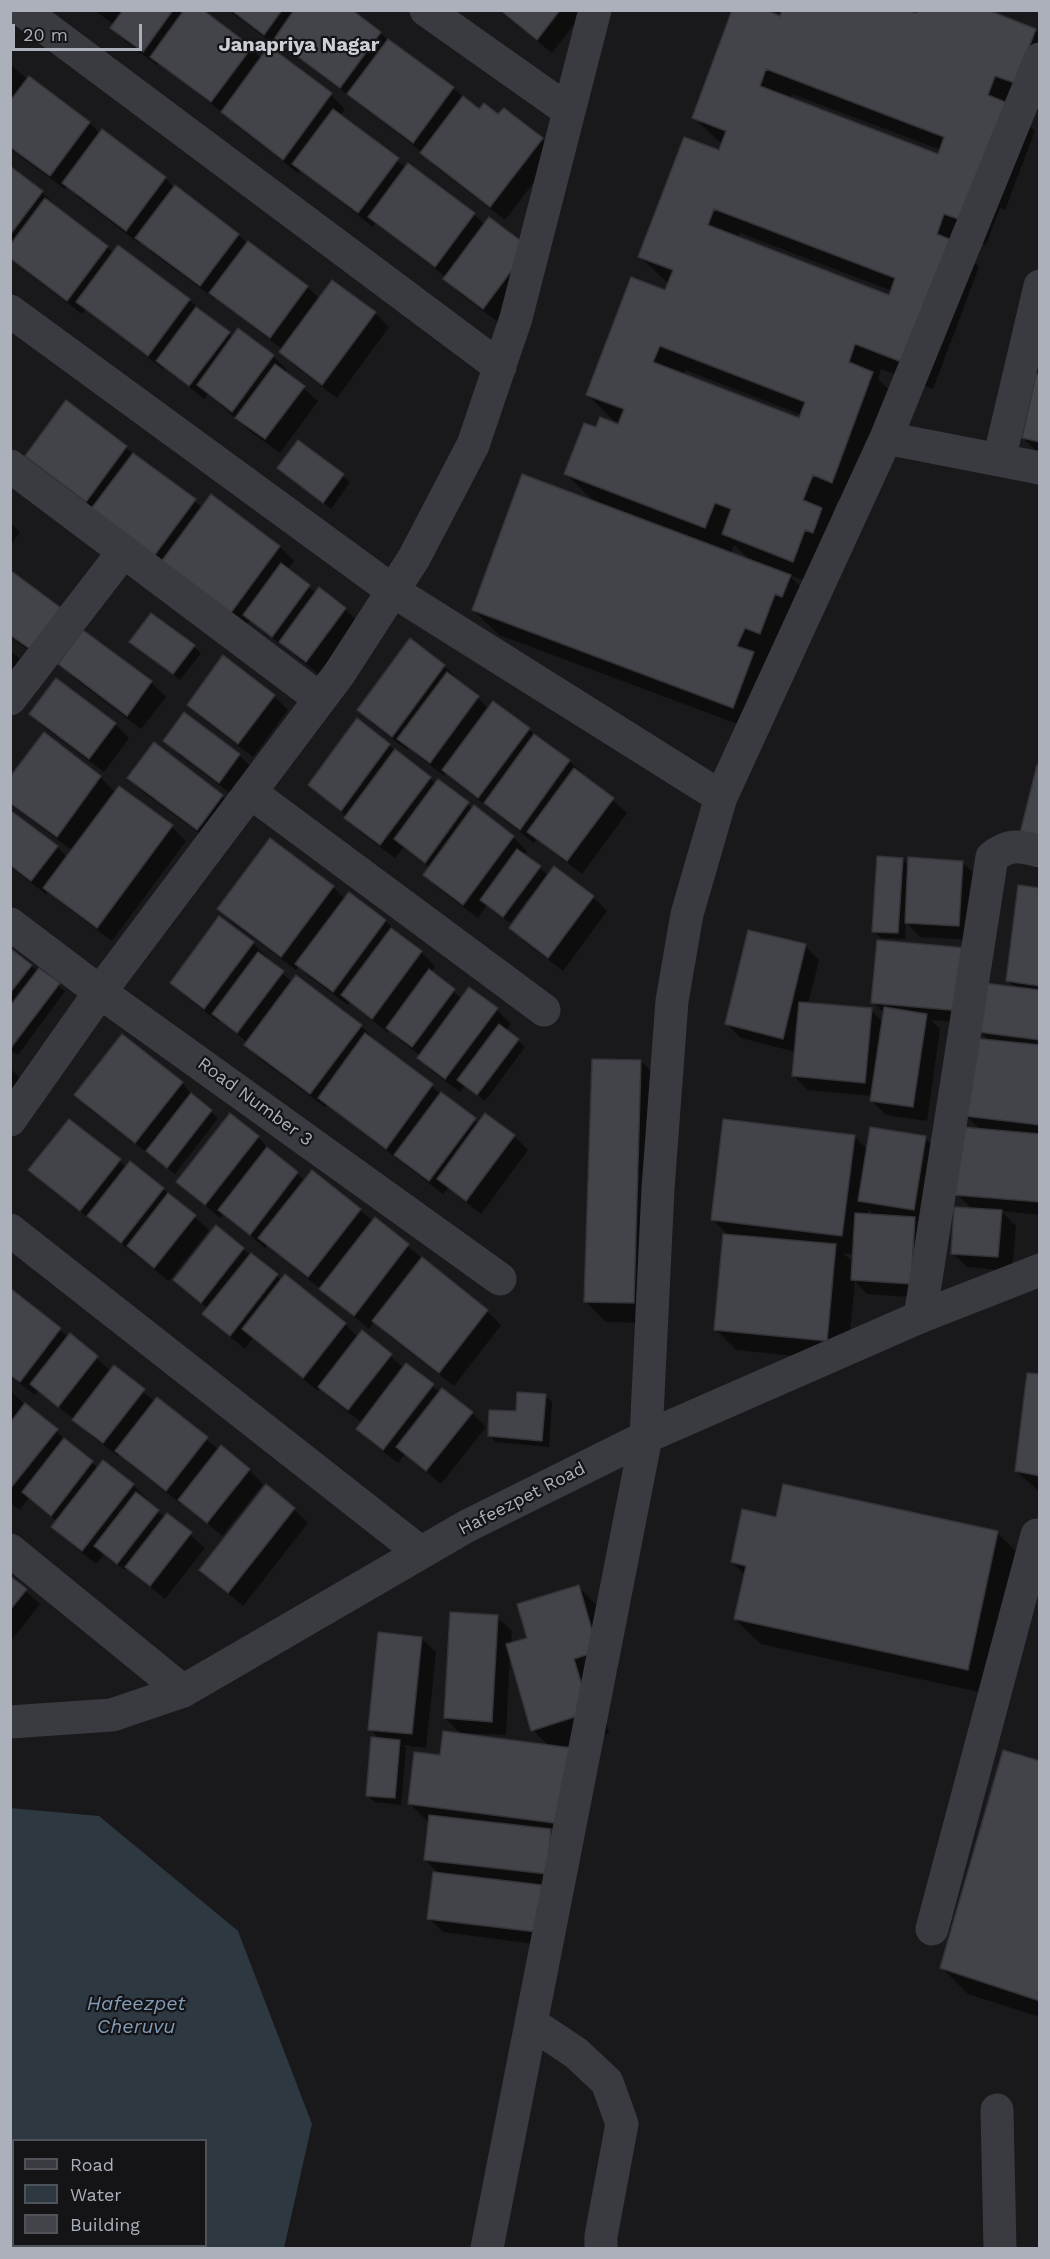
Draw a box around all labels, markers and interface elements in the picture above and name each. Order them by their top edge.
scale bar [15,12,146,50]
text: 20 m [23,24,68,45]
district label: Janapriya Nagar [219,33,379,57]
street label: Road Number 3 [193,1053,317,1151]
street label: Hafeezpet Road [455,1458,589,1540]
water label: Hafeezpet Cheruvu [87,1992,185,2039]
legend [12,2139,207,2247]
text: Road [70,2154,114,2175]
text: Water [70,2184,122,2205]
text: Building [70,2214,140,2235]

